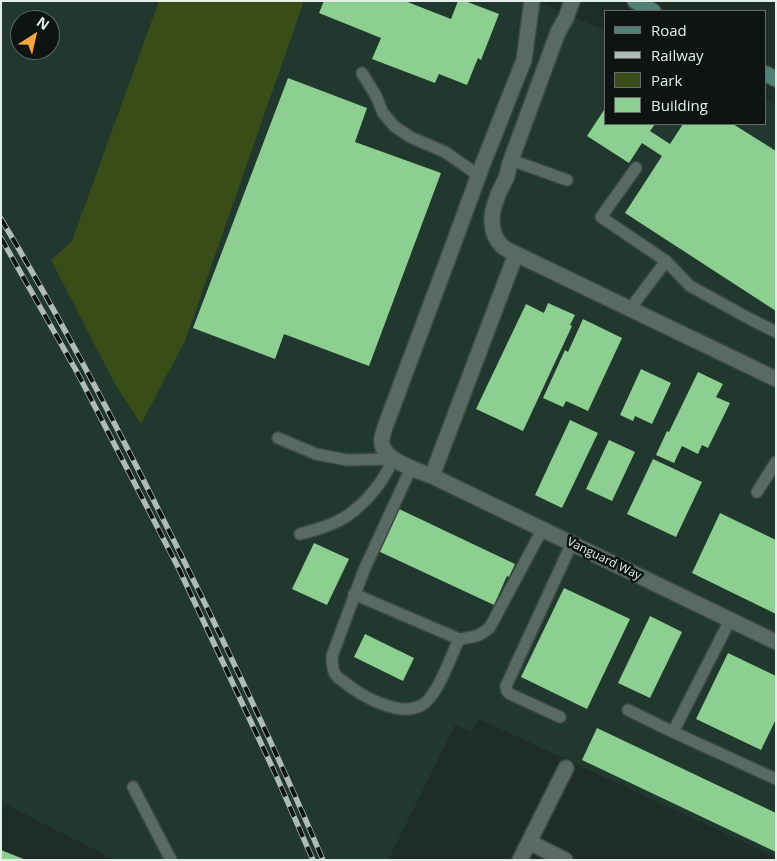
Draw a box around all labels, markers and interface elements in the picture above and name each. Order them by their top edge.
north arrow [10,10,60,60]
legend [604,10,767,125]
text: N [33,12,53,34]
text: Road [651,20,687,40]
text: Railway [651,45,704,65]
text: Park [651,70,682,90]
text: Building [651,95,708,115]
street label: Vanguard Way [565,535,643,583]

